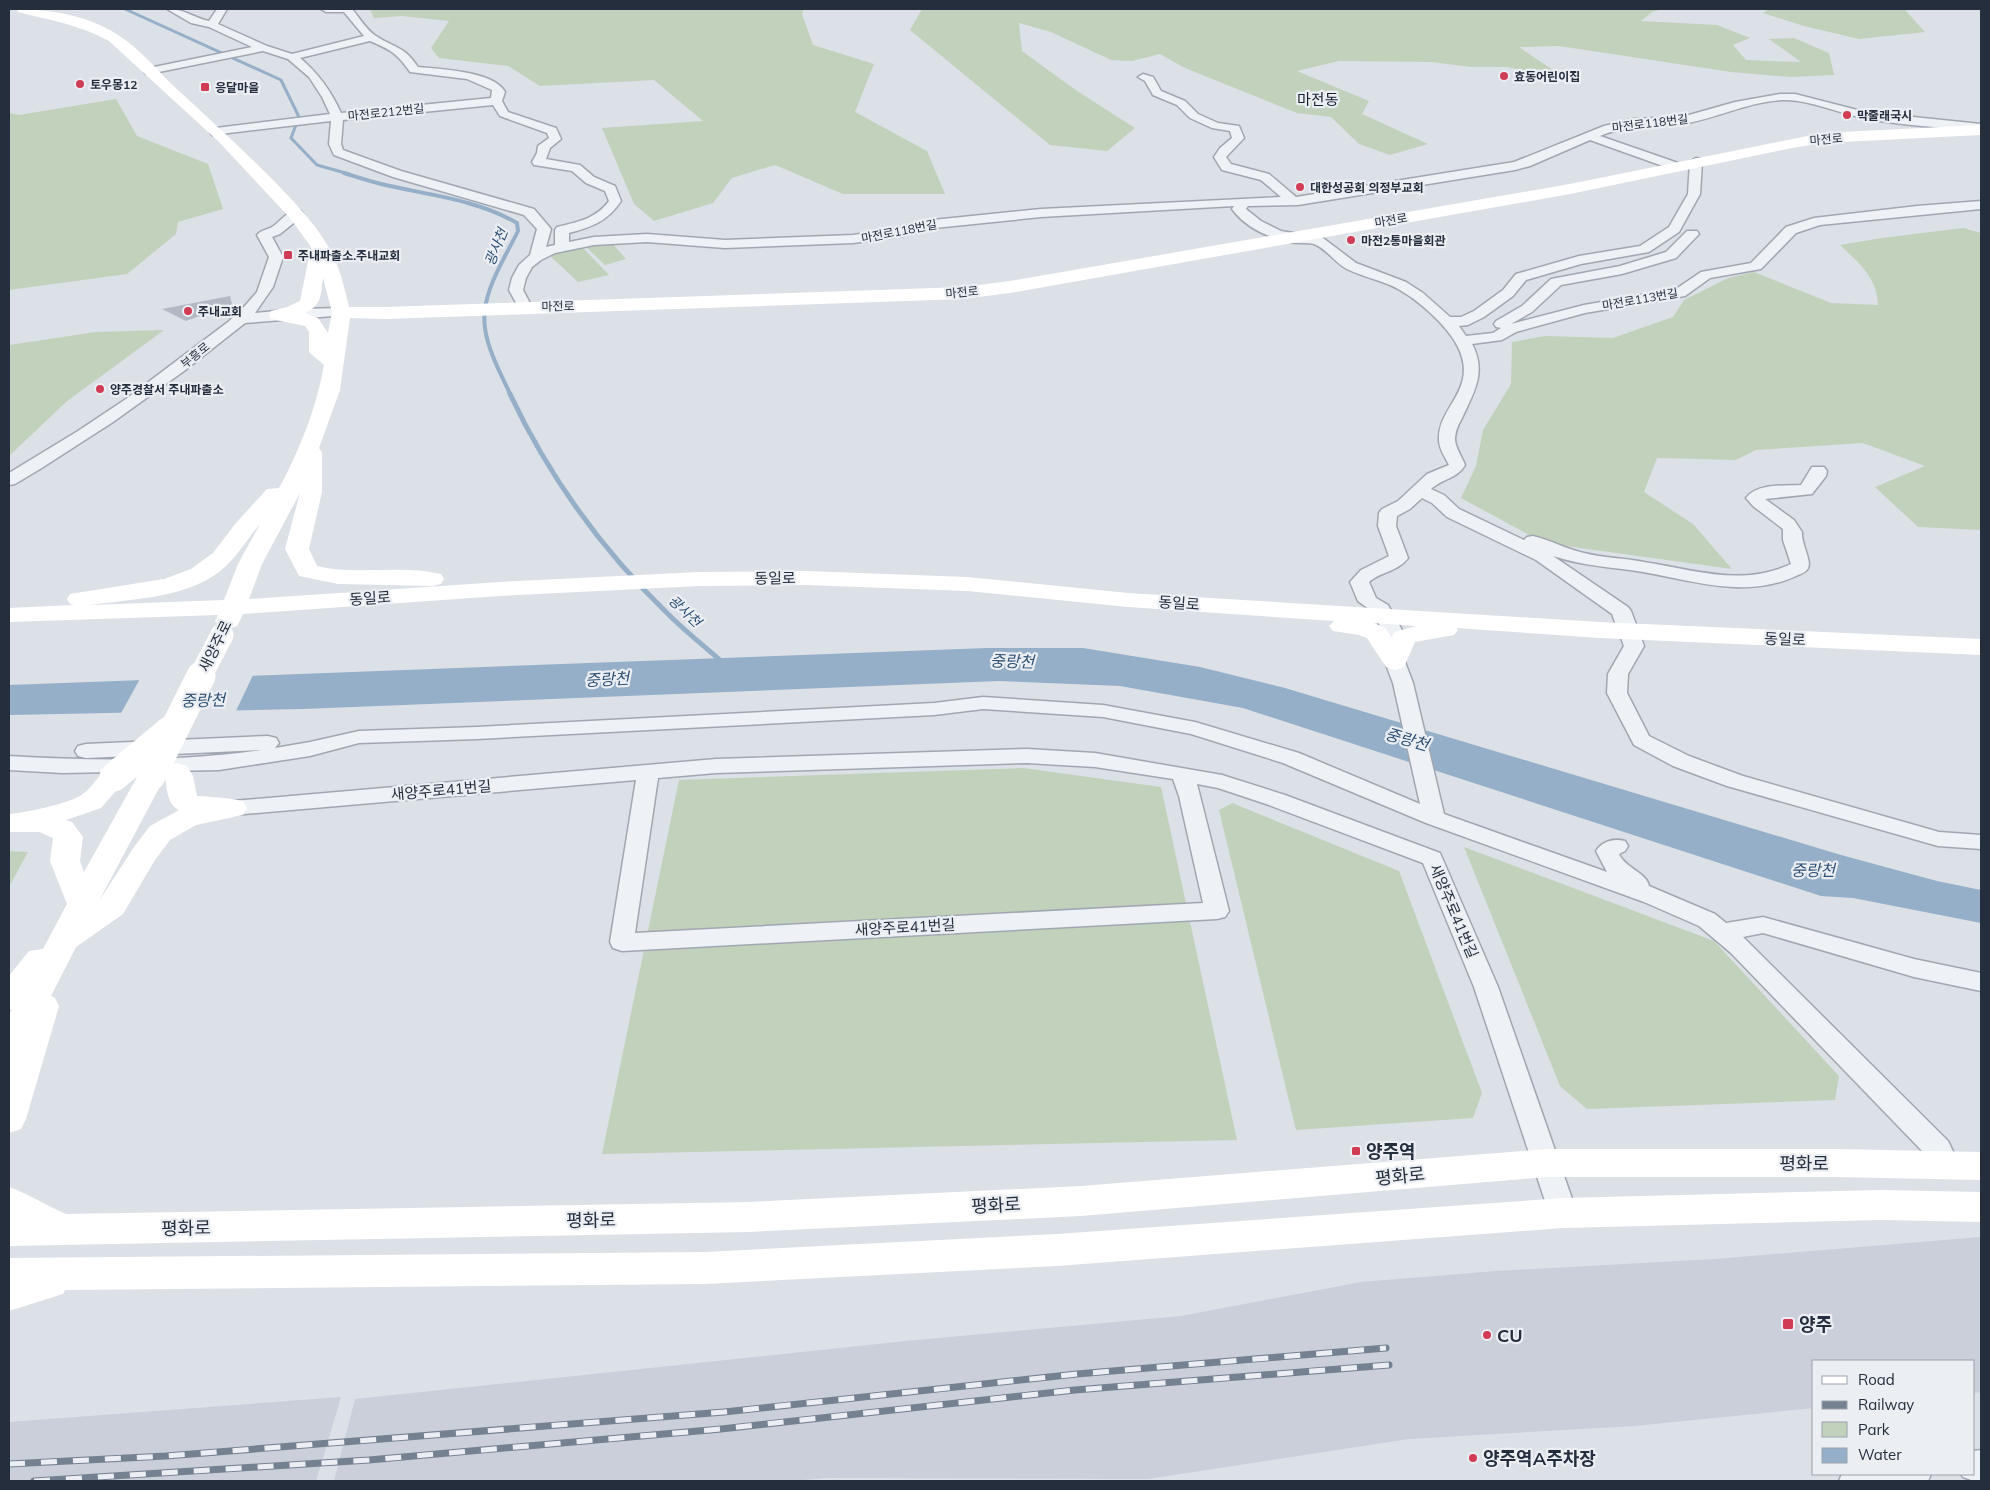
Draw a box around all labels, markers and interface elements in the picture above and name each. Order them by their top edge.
place label: 효동어린이집 [1514,69,1580,84]
marker: 효동어린이집 [1498,70,1510,82]
place label: 토우몽12 [90,77,138,92]
marker: 토우몽12 [74,78,86,90]
place label: 응달마을 [215,80,259,95]
marker: 응달마을 [199,81,211,93]
district label: 마전동 [1297,90,1339,109]
street label: 마전로212번길 [347,101,425,123]
place label: 막줄래국시 [1857,108,1912,123]
marker: 막줄래국시 [1841,109,1853,121]
street label: 마전로118번길 [1611,111,1689,135]
street label: 마전로 [1809,130,1843,148]
place label: 대한성공회 의정부교회 [1310,180,1424,195]
marker: 대한성공회 의정부교회 [1294,181,1306,193]
street label: 마전로 [1373,210,1409,230]
street label: 마전로118번길 [860,216,938,246]
water label: 광사천 [480,225,512,268]
place label: 마전2통마을회관 [1361,233,1445,248]
marker: 마전2통마을회관 [1345,234,1357,246]
place label: 주내파출소.주내교회 [298,248,400,263]
marker: 주내파출소.주내교회 [282,249,294,261]
street label: 마전로 [945,283,979,301]
street label: 마전로113번길 [1601,285,1679,313]
street label: 마전로 [541,298,575,314]
place label: 주내교회 [198,304,242,319]
marker: 주내교회 [182,305,194,317]
street label: 부흥로 [177,339,213,371]
place label: 양주경찰서 주내파출소 [110,382,224,397]
marker: 양주경찰서 주내파출소 [94,383,106,395]
street label: 동일로 [754,568,796,588]
street label: 동일로 [349,587,391,609]
water label: 광사천 [665,591,706,632]
street label: 동일로 [1158,592,1200,614]
street label: 새양주로 [194,617,236,675]
street label: 동일로 [1764,629,1806,649]
water label: 중랑천 [990,650,1037,672]
water label: 중랑천 [584,668,632,690]
water label: 중랑천 [181,690,228,710]
water label: 중랑천 [1383,723,1433,755]
street label: 새양주로41번길 [390,776,492,804]
water label: 중랑천 [1791,860,1837,880]
street label: 새양주로41번길 [1426,861,1482,961]
street label: 새양주로41번길 [854,915,956,939]
place label: 양주역 [1366,1140,1416,1163]
marker: 양주역 [1350,1145,1362,1157]
street label: 평화로 [1779,1152,1829,1175]
street label: 평화로 [1374,1162,1426,1190]
street label: 평화로 [971,1192,1021,1218]
street label: 평화로 [566,1208,616,1232]
street label: 평화로 [161,1216,211,1240]
place label: 양주 [1799,1313,1832,1336]
marker: 양주 [1781,1317,1795,1331]
place label: CU [1497,1324,1523,1347]
marker: CU [1481,1329,1493,1341]
legend [1812,1360,1975,1475]
text: Road [1858,1370,1895,1389]
text: Railway [1858,1395,1914,1414]
text: Park [1858,1420,1890,1439]
text: Water [1858,1445,1902,1464]
place label: 양주역A주차장 [1483,1447,1596,1470]
marker: 양주역A주차장 [1467,1452,1479,1464]

